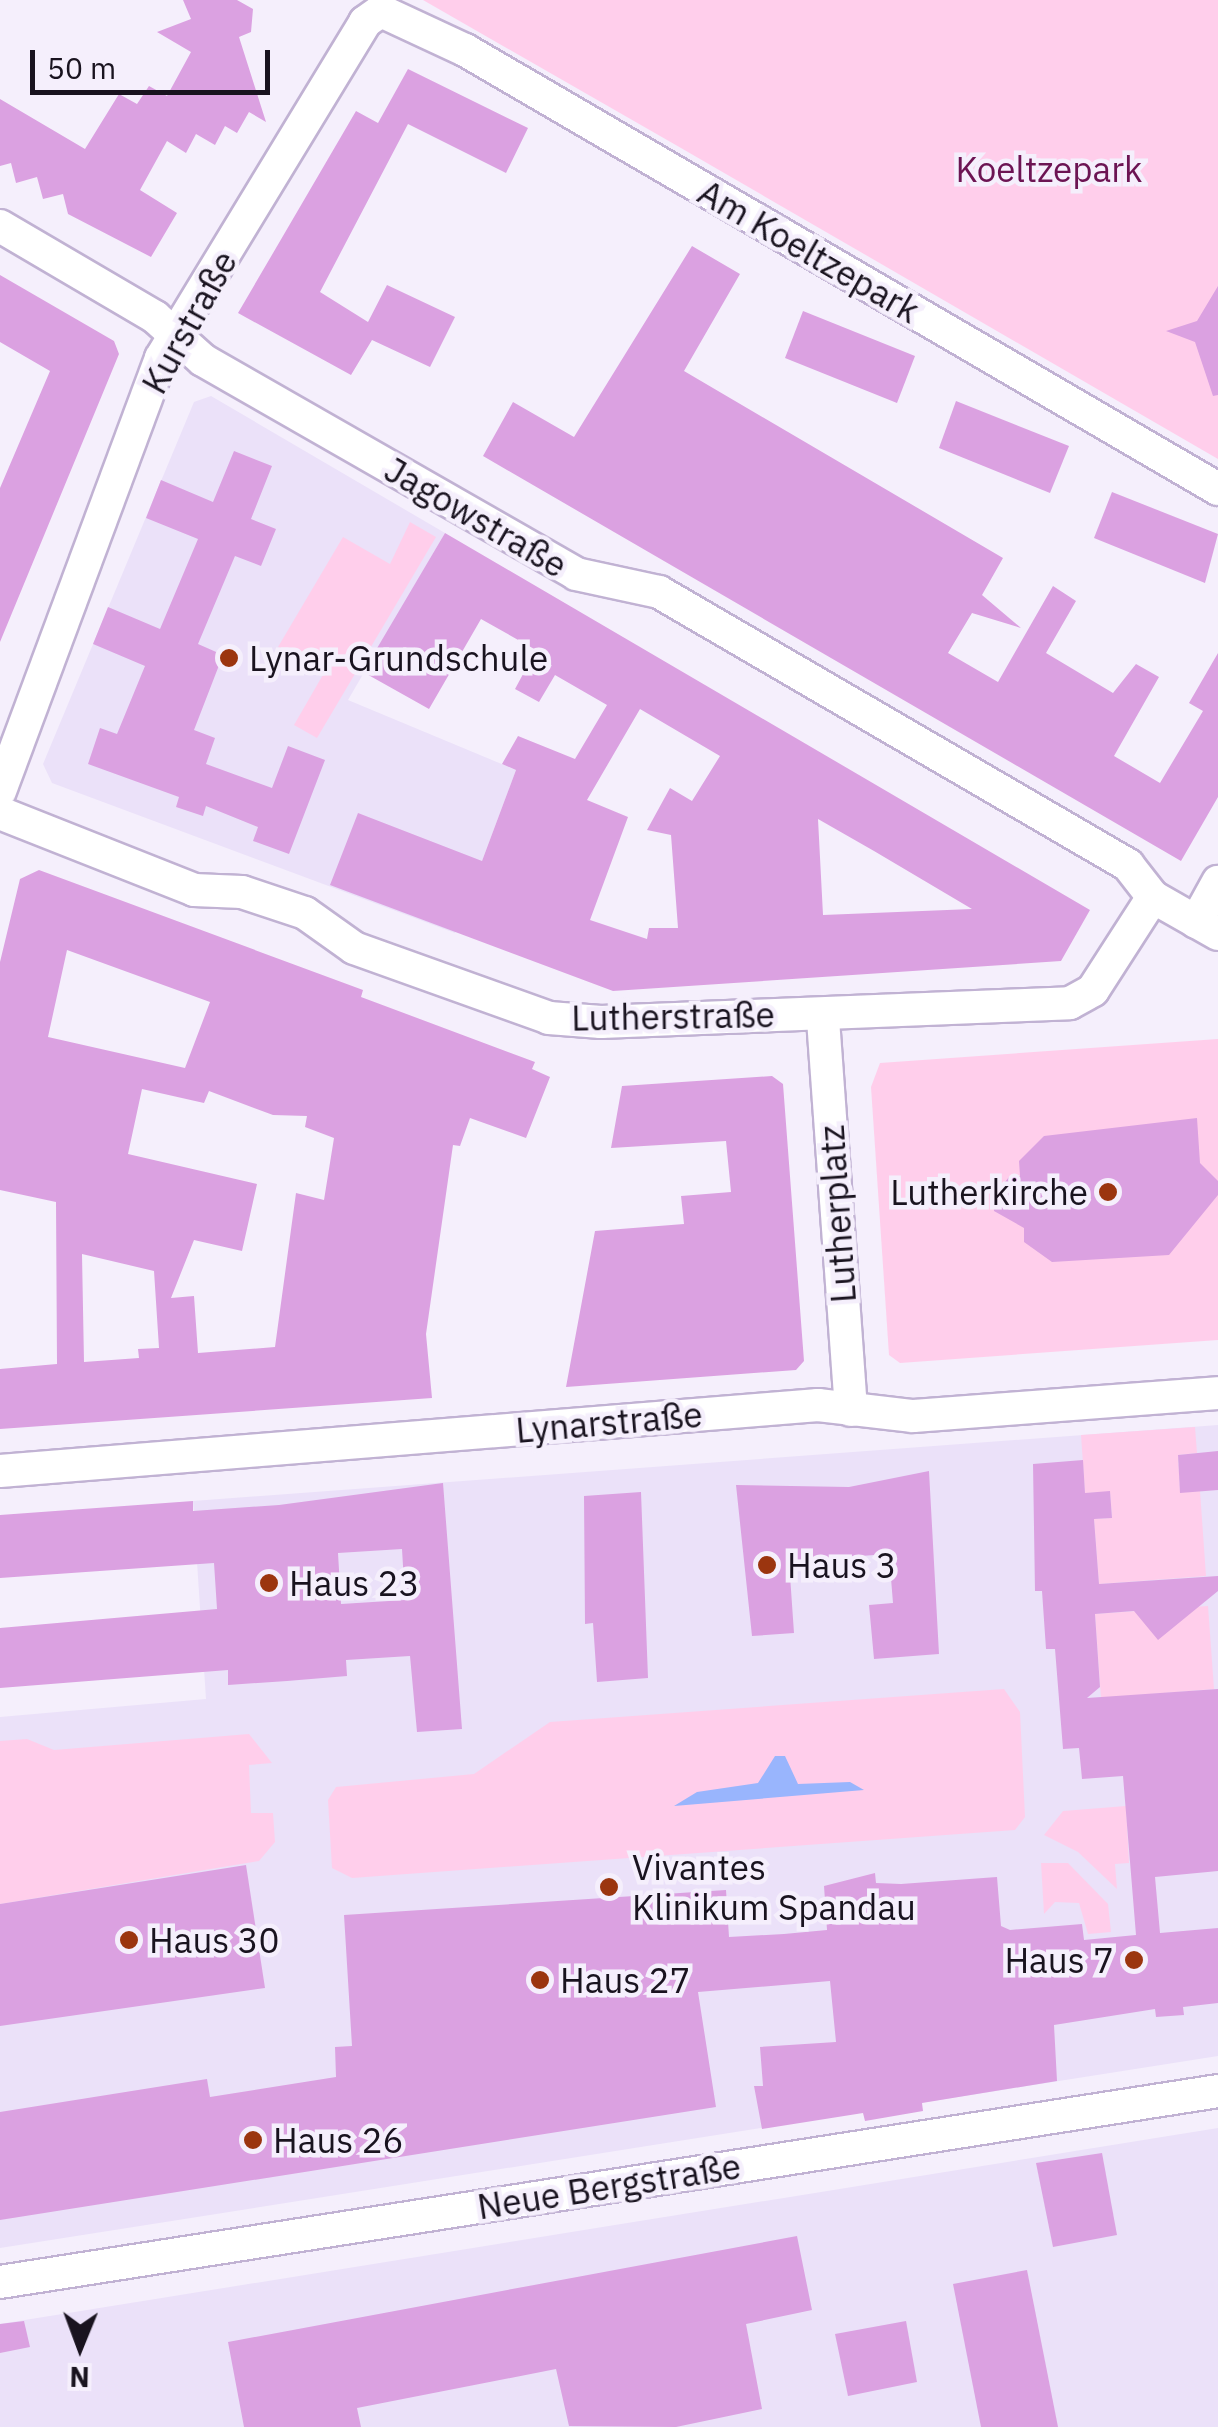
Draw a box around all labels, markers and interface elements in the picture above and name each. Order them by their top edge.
scale bar [35,30,275,92]
text: 50 m [47,48,116,87]
park label: Koeltzepark [955,148,1143,190]
street label: Am Koeltzepark [691,171,927,331]
street label: Kurstraße [133,243,245,401]
street label: Jagowstraße [378,448,574,586]
place label: Lynar-Grundschule [249,637,548,679]
marker: Lynar-Grundschule [218,647,240,669]
street label: Lutherstraße [571,993,775,1039]
street label: Lutherplatz [810,1124,864,1304]
place label: Lutherkirche [890,1171,1088,1213]
marker: Lutherkirche [1097,1181,1119,1203]
street label: Lynarstraße [514,1393,704,1451]
place label: Haus 3 [787,1544,897,1586]
marker: Haus 3 [756,1554,778,1576]
place label: Haus 23 [289,1562,420,1604]
marker: Haus 23 [258,1572,280,1594]
place label: Vivantes Klinikum Spandau [632,1846,916,1928]
marker: Vivantes Klinikum Spandau [596,1874,622,1900]
place label: Haus 30 [149,1919,280,1961]
marker: Haus 30 [118,1929,140,1951]
place label: Haus 7 [1004,1939,1114,1981]
marker: Haus 7 [1123,1949,1145,1971]
place label: Haus 27 [560,1959,691,2001]
marker: Haus 27 [529,1969,551,1991]
place label: Haus 26 [273,2119,404,2161]
marker: Haus 26 [242,2129,264,2151]
street label: Neue Bergstraße [474,2144,744,2228]
north arrow [30,2297,130,2397]
text: N [69,2359,90,2396]

